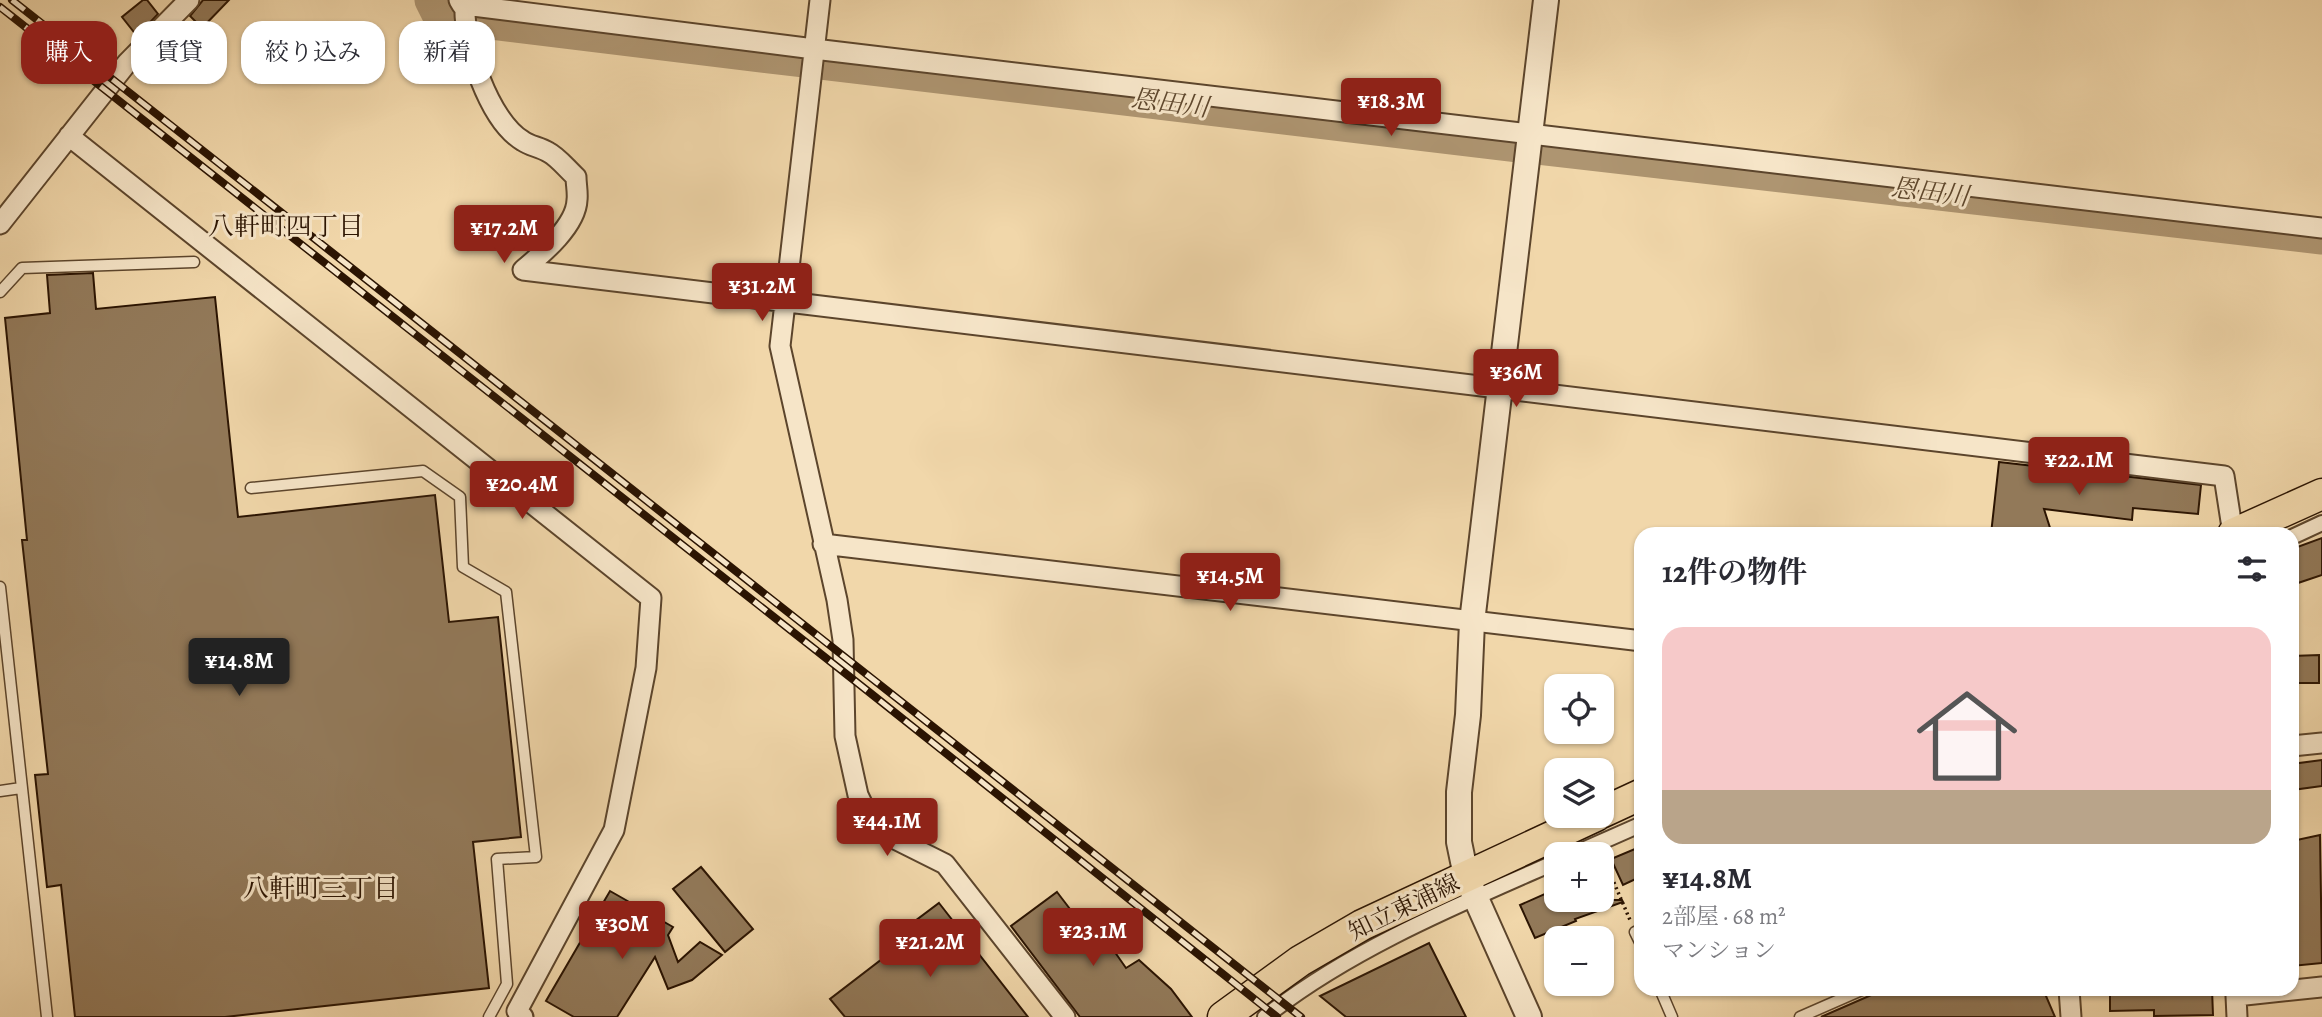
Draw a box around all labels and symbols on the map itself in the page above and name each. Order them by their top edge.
pin: ¥18.3M [1334,78,1448,138]
water label: 恩田川 [1129,81,1214,125]
water label: 恩田川 [1889,170,1974,214]
pin: ¥17.2M [447,205,561,265]
district label: 八軒町四丁目 [208,209,364,244]
pin: ¥31.2M [705,264,819,323]
pin: ¥36M [1475,350,1557,409]
pin: ¥22.1M [2022,438,2136,497]
pin: ¥20.4M [465,462,579,521]
pin: ¥14.5M [1173,554,1287,613]
pin: ¥14.8M [182,638,296,698]
pin: ¥44.1M [830,798,944,858]
street label: 知立東浦線 [1343,866,1465,948]
district label: 八軒町三丁目 [243,871,399,906]
pin: ¥30M [581,902,663,961]
pin: ¥23.1M [1036,908,1150,968]
pin: ¥21.2M [873,920,987,979]

